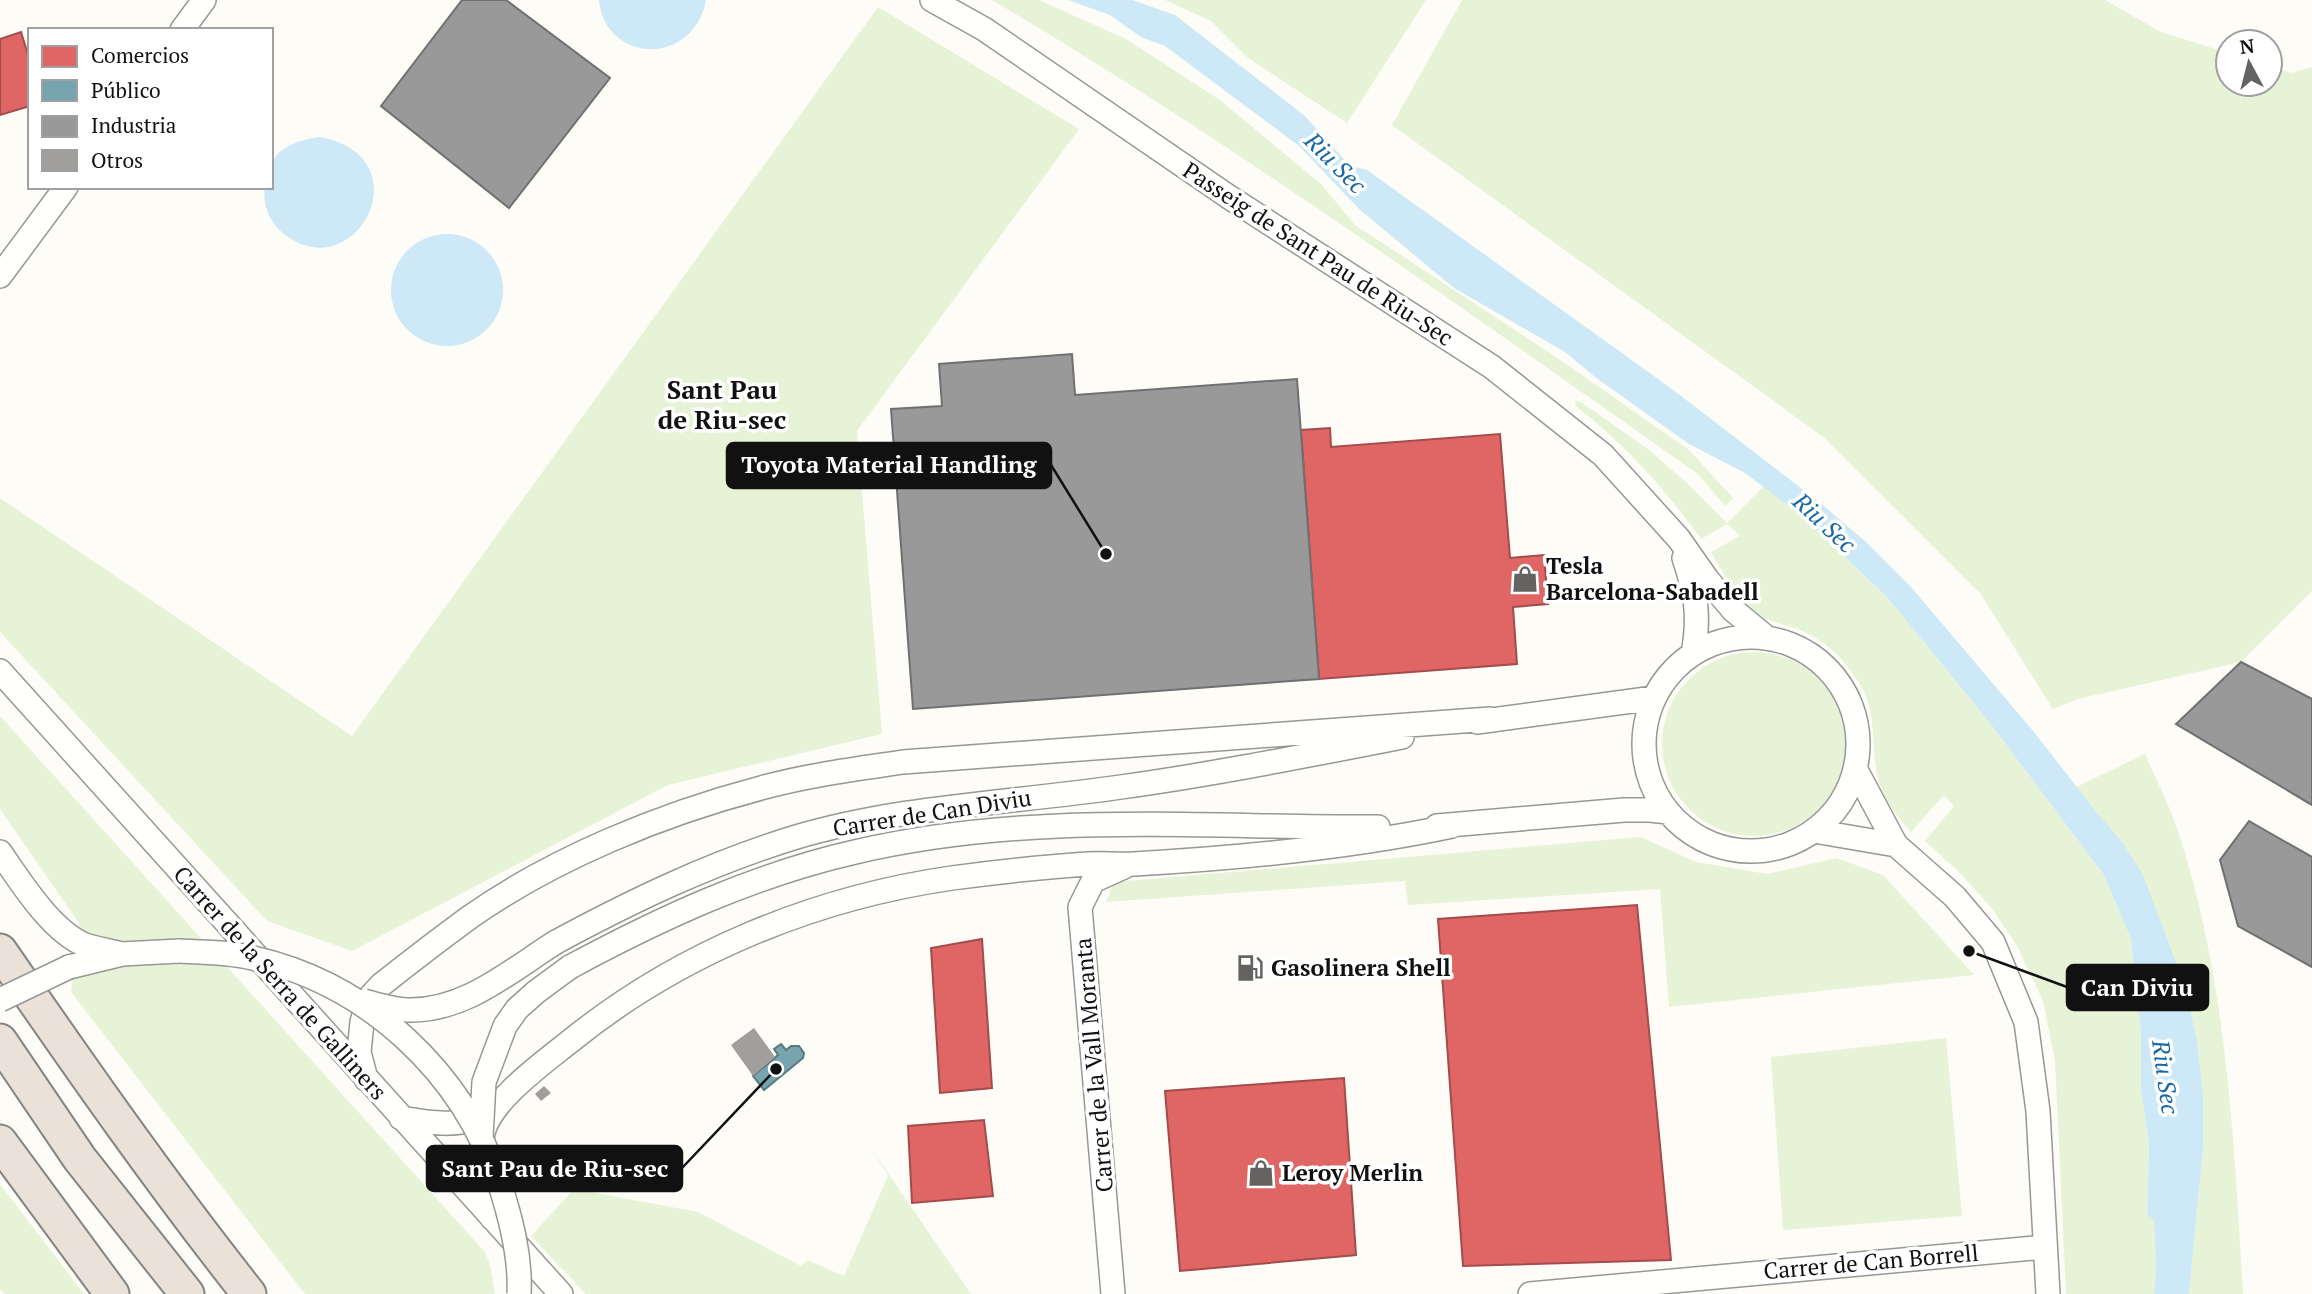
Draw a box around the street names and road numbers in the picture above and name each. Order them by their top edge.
street label: Passeig de Sant Pau de Riu-Sec [1177,154,1459,353]
street label: Carrer de Can Diviu [830,781,1033,844]
street label: Carrer de la Serra de Galliners [167,859,394,1106]
street label: Carrer de la Vall Moranta [1067,936,1120,1194]
street label: Carrer de Can Borrell [1762,1237,1980,1286]

